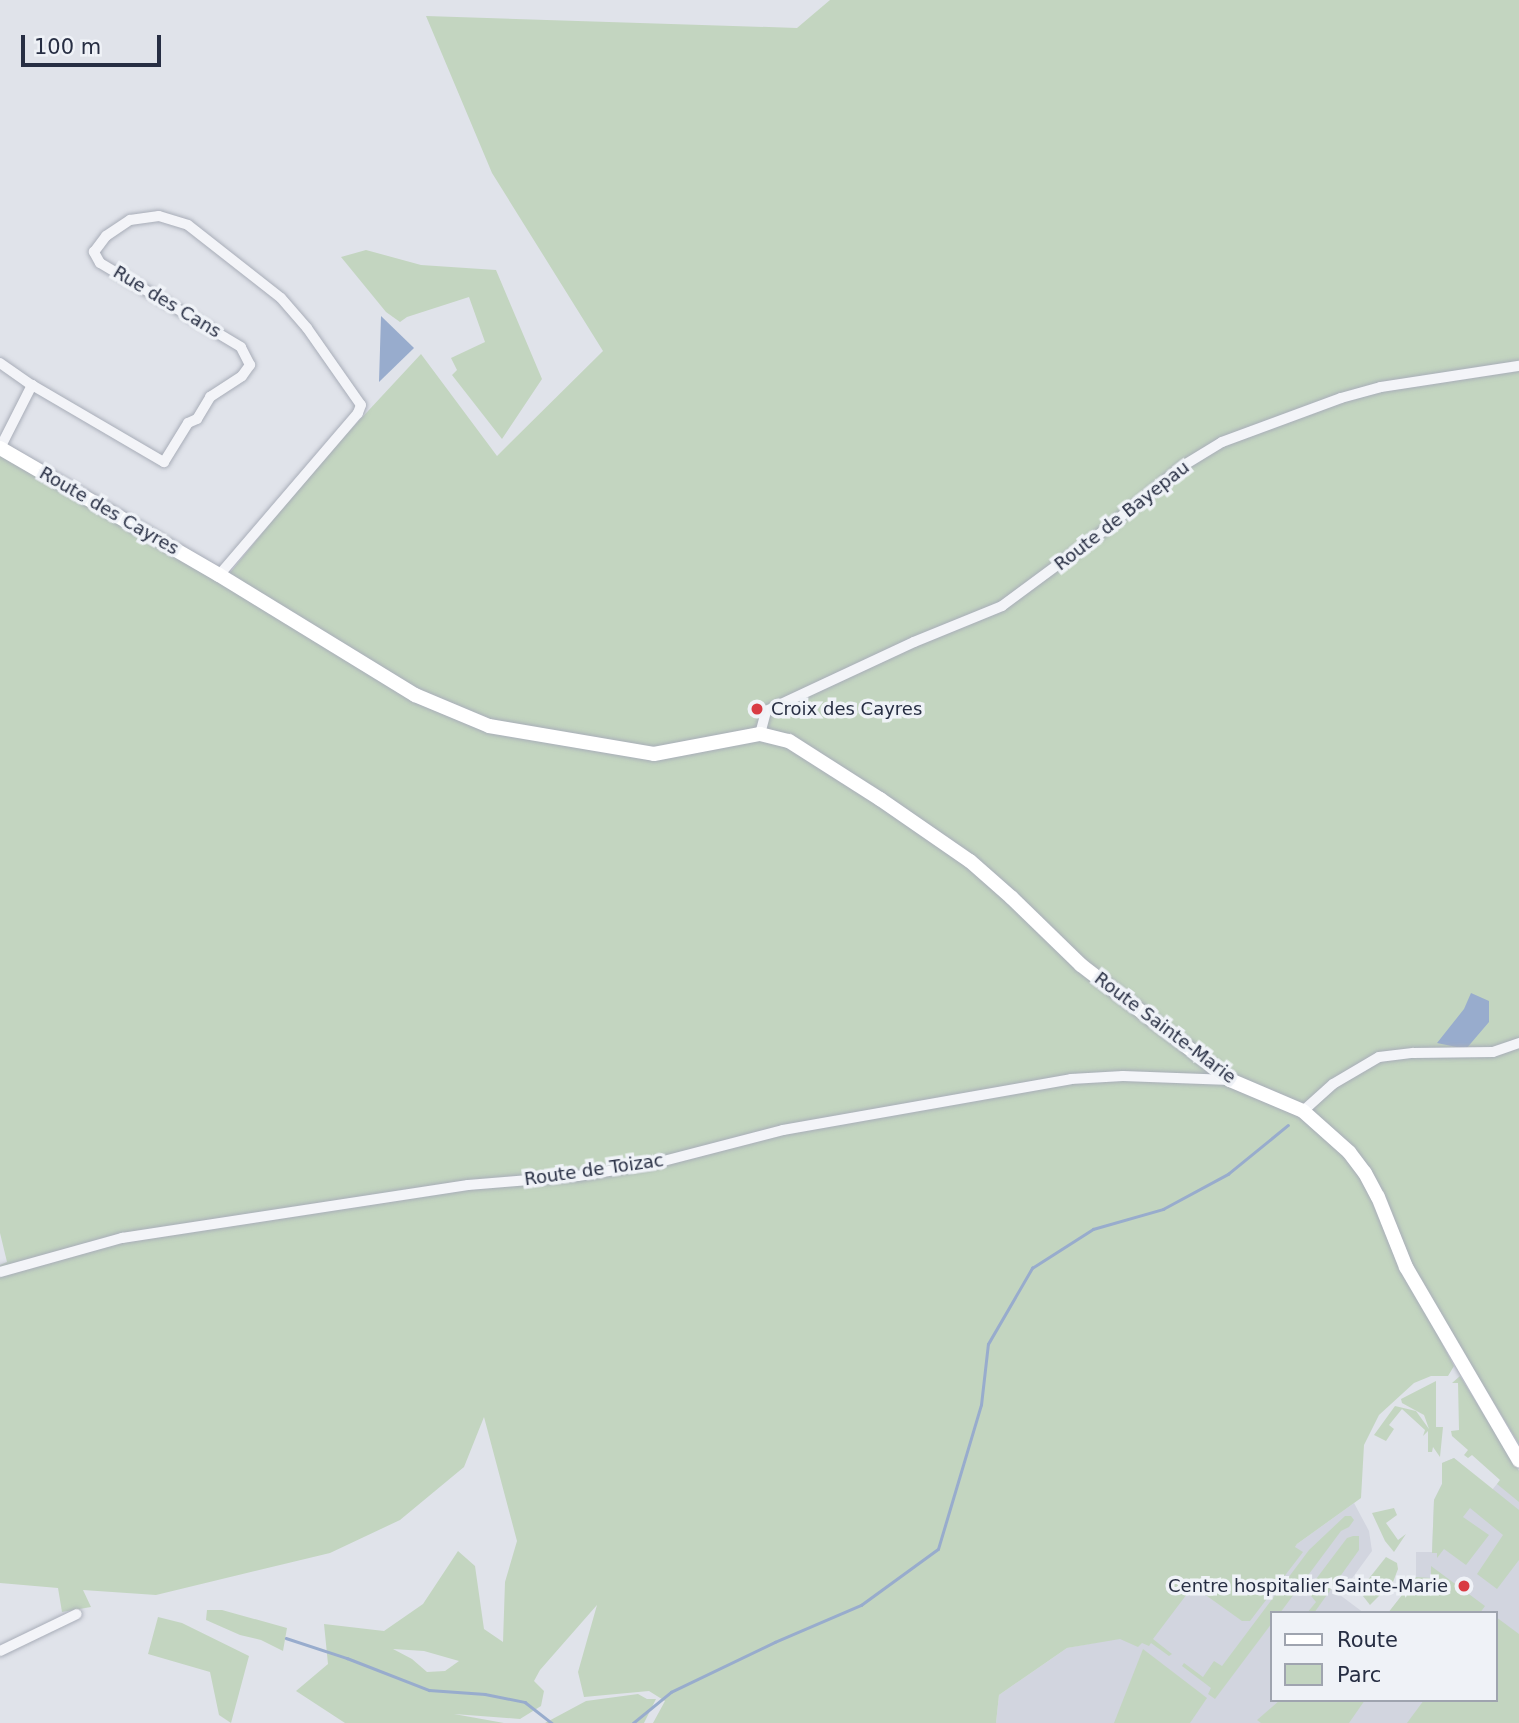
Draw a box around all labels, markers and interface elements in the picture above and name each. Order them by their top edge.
scale bar [24,21,164,65]
text: 100 m [34,35,101,59]
street label: Rue des Cans [109,261,225,343]
street label: Route de Bayepau [1050,457,1194,575]
street label: Route des Cayres [35,462,183,560]
place label: Croix des Cayres [771,698,922,720]
marker: Croix des Cayres [749,701,765,717]
street label: Route Sainte-Marie [1090,968,1240,1088]
street label: Route de Toizac [523,1150,665,1190]
place label: Centre hospitalier Sainte-Marie [1168,1575,1448,1597]
marker: Centre hospitalier Sainte-Marie [1454,1576,1474,1596]
legend [1270,1611,1498,1702]
text: Route [1337,1628,1398,1652]
text: Parc [1337,1663,1381,1687]

